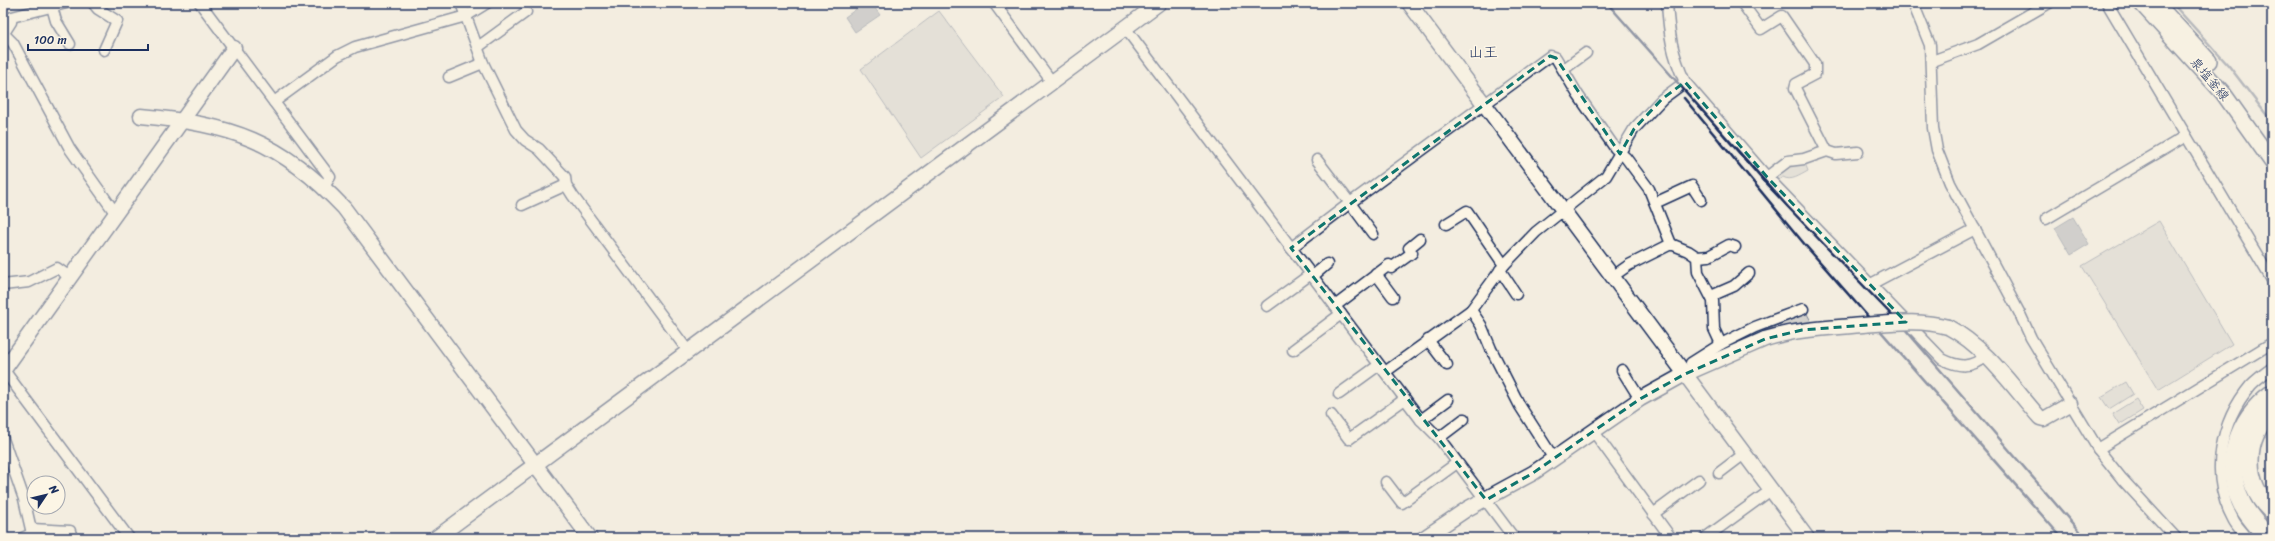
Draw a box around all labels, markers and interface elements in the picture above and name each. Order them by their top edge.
scale bar [28,26,148,52]
text: 100 m [34,29,67,51]
district label: 山王 [1468,39,1498,65]
street label: 泉塩釜線 [2184,52,2236,107]
north arrow [26,475,66,515]
text: N [43,480,64,498]

